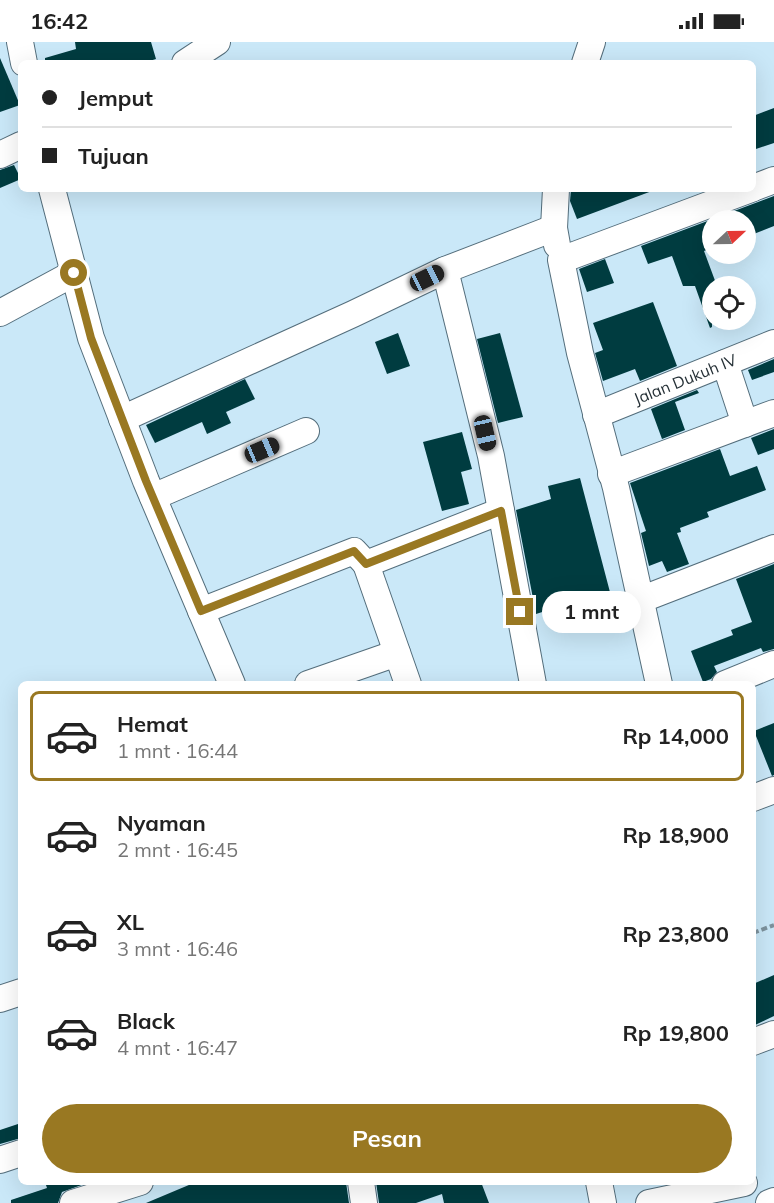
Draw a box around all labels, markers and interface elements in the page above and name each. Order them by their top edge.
text: 16:42 [30,7,88,35]
text: Jemput [78,84,153,112]
text: Tujuan [78,142,149,170]
north arrow [702,210,756,264]
map controls [702,210,756,330]
route start [60,259,87,286]
car [407,262,447,294]
button: locate [702,276,756,330]
street label: Jalan Dukuh IV [631,349,740,409]
car [472,413,498,453]
car [242,435,282,465]
callout: 1 mnt [541,591,640,633]
route end [506,598,533,625]
text: 1 mnt [564,599,619,624]
icon: car [45,709,99,763]
text: Hemat [117,710,188,738]
text: Rp 14,000 [622,722,729,750]
text: 1 mnt · 16:44 [117,738,238,763]
icon: car [45,808,99,862]
text: Nyaman [117,809,206,837]
text: Rp 18,900 [622,821,729,849]
text: 2 mnt · 16:45 [117,837,238,862]
icon: car [45,907,99,961]
text: XL [117,908,144,936]
text: Rp 23,800 [622,920,729,948]
text: 3 mnt · 16:46 [117,936,238,961]
icon: car [45,1006,99,1060]
text: Black [117,1007,175,1035]
text: Rp 19,800 [622,1019,729,1047]
text: 4 mnt · 16:47 [117,1035,238,1060]
button: Pesan [42,1104,732,1173]

